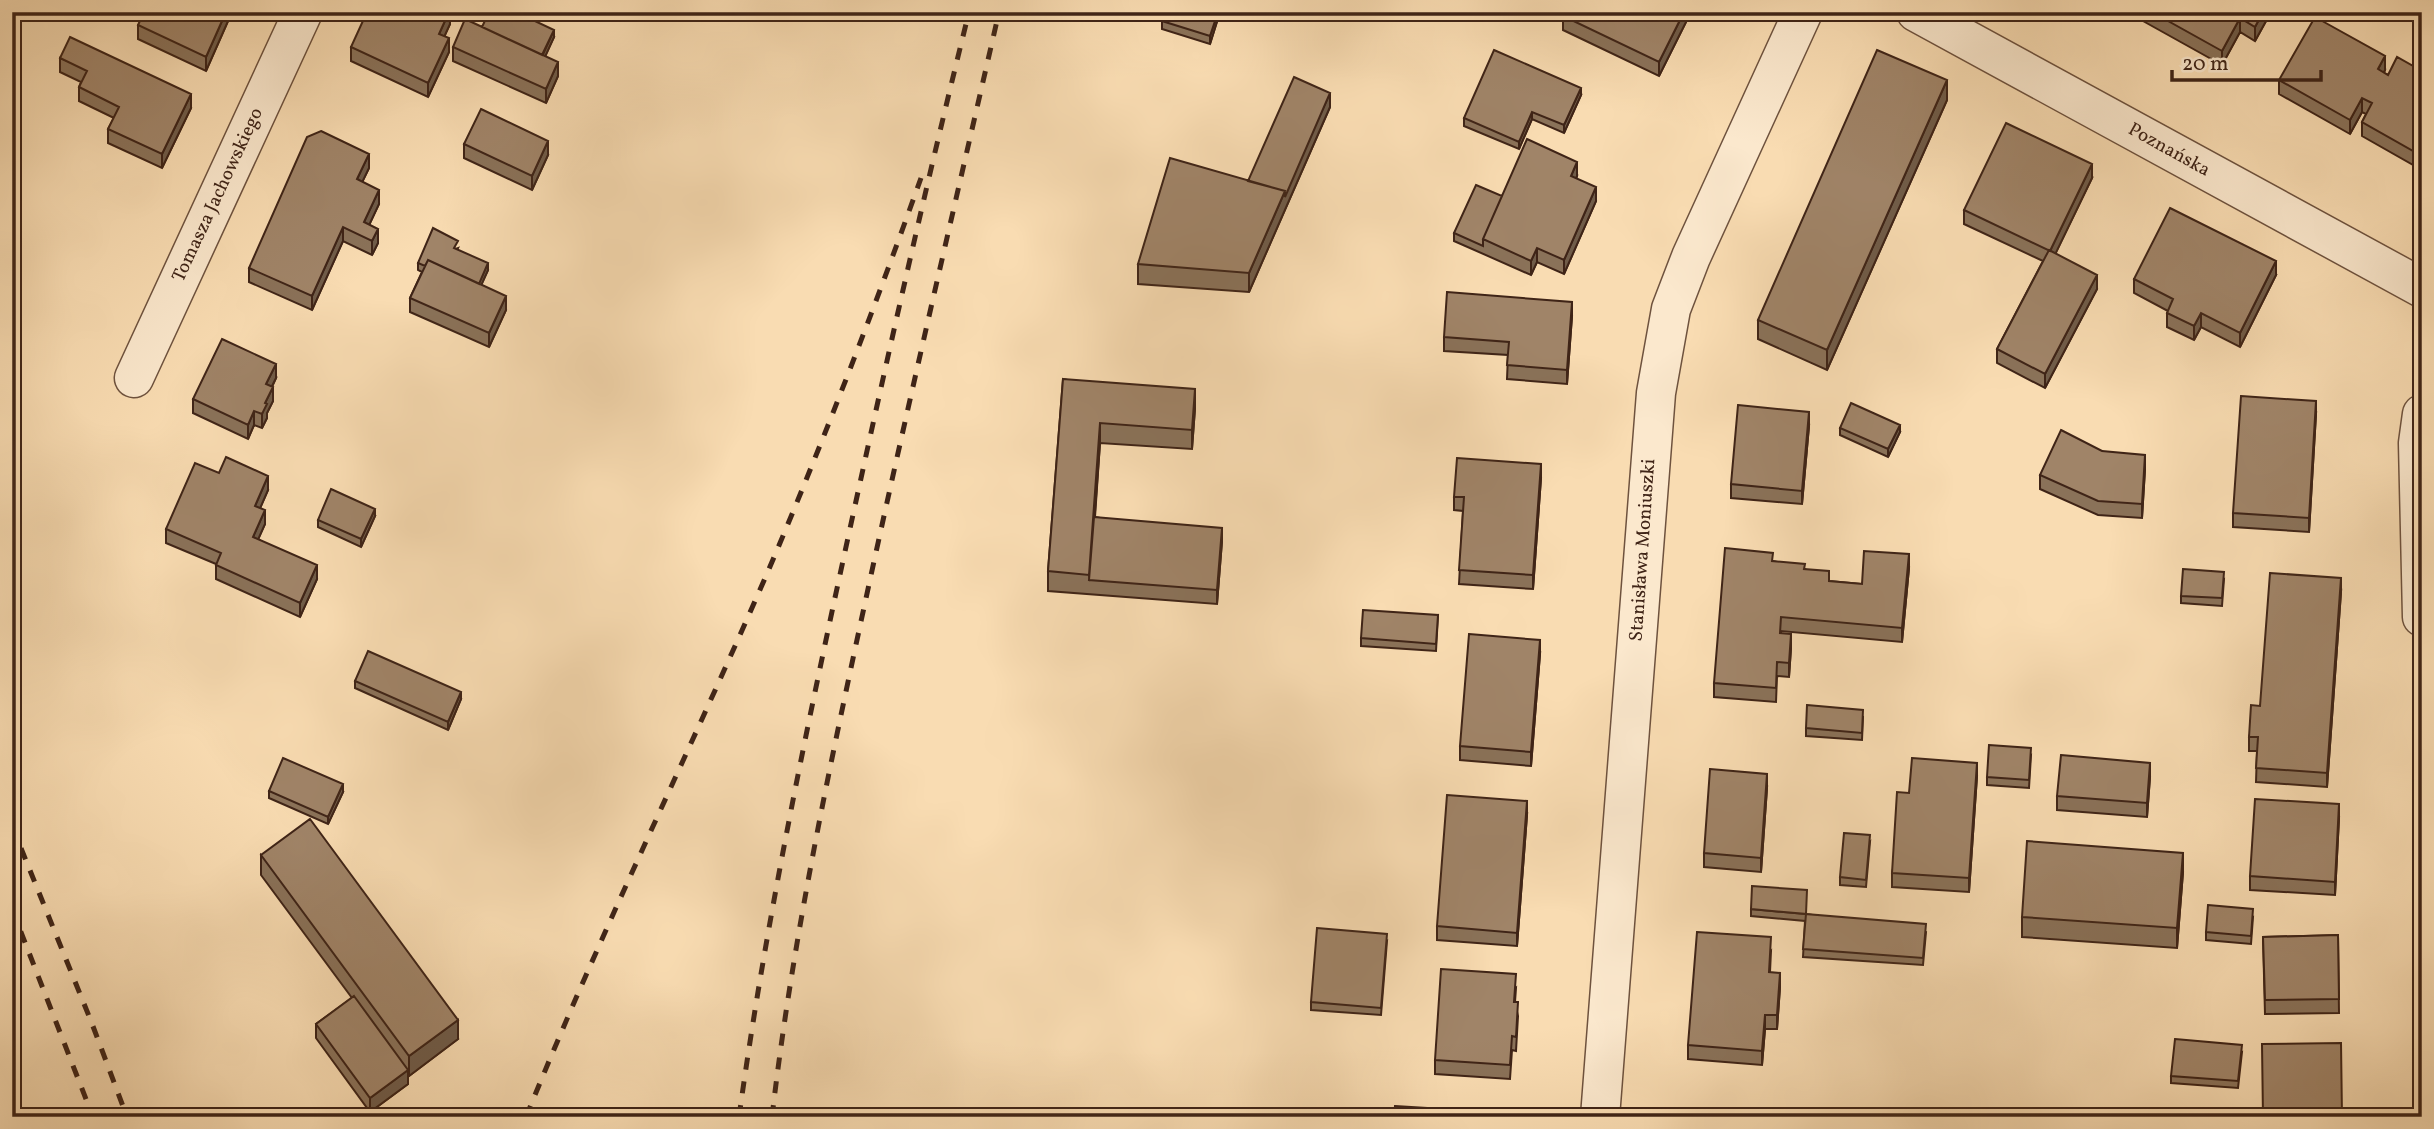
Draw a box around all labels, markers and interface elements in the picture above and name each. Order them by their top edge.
scale bar [2172,38,2320,82]
text: 20 m [2182,50,2228,79]
street label: Tomasza Jachowskiego [166,103,270,287]
street label: Poznańska [2123,117,2215,183]
street label: Stanisława Moniuszki [1624,457,1662,642]

